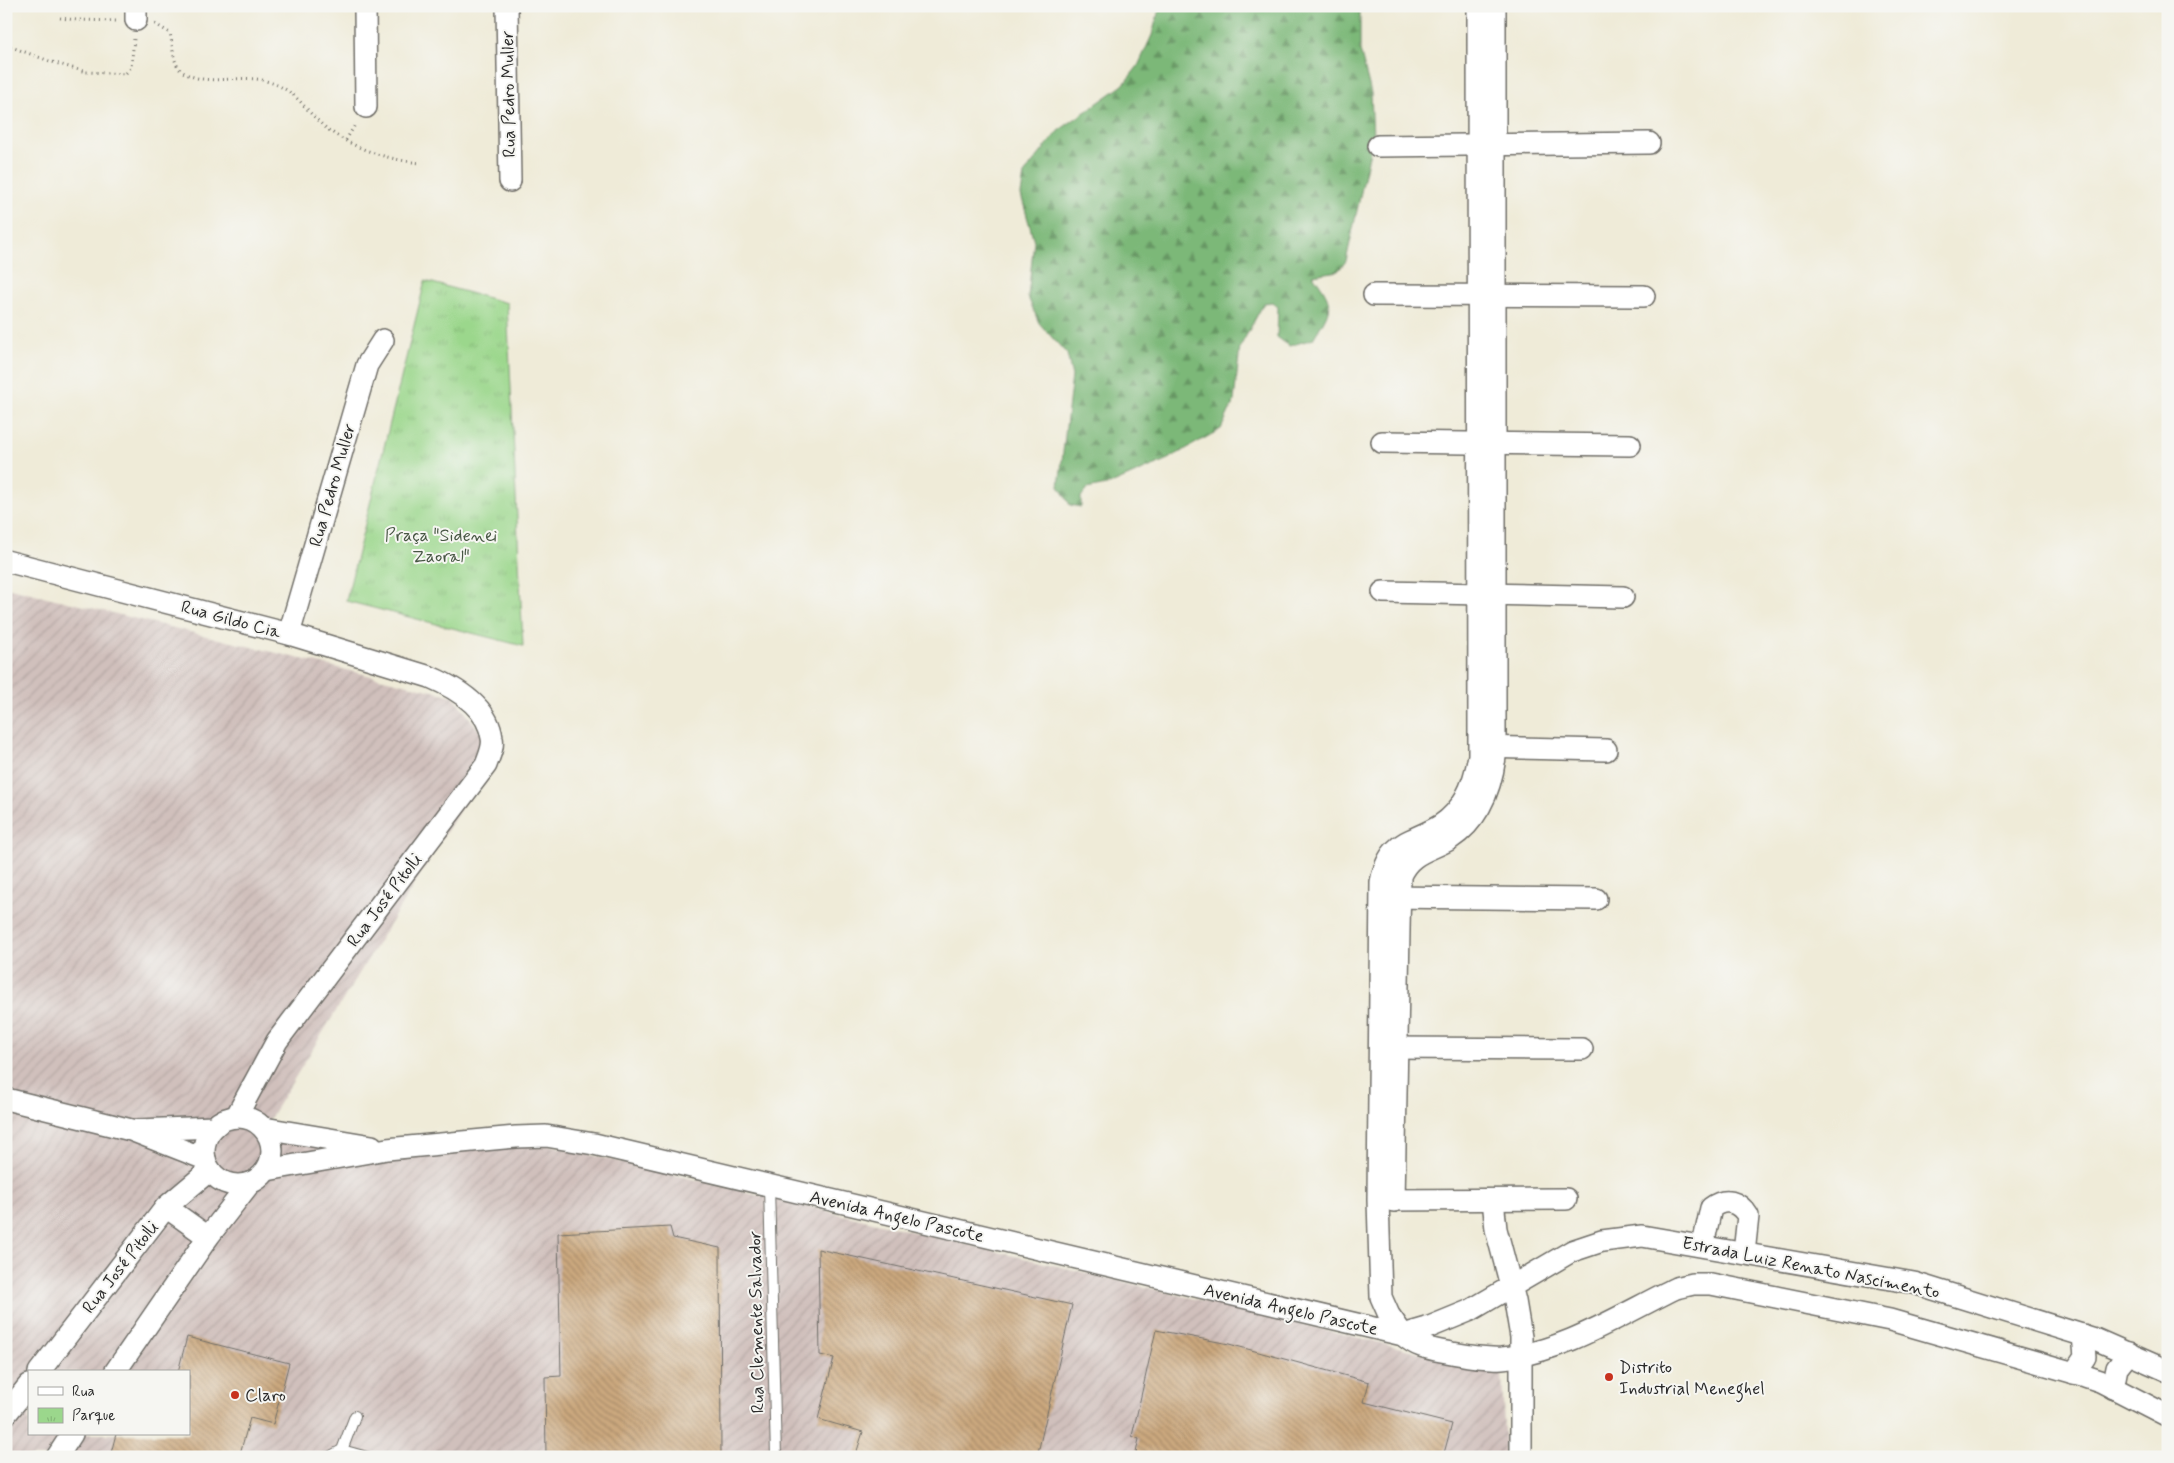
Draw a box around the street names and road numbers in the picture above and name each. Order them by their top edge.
street label: Rua Pedro Muller [496,30,522,158]
street label: Rua Pedro Muller [304,420,362,550]
street label: Rua Gildo Cia [178,595,283,645]
street label: Rua José Pitolli [342,849,428,952]
street label: Avenida Angelo Pascote [807,1185,986,1251]
street label: Rua José Pitolli [77,1216,164,1319]
street label: Rua Clemente Salvador [743,1230,771,1414]
street label: Estrada Luiz Renato Nascimento [1680,1231,1942,1305]
street label: Avenida Angelo Pascote [1201,1278,1380,1344]

